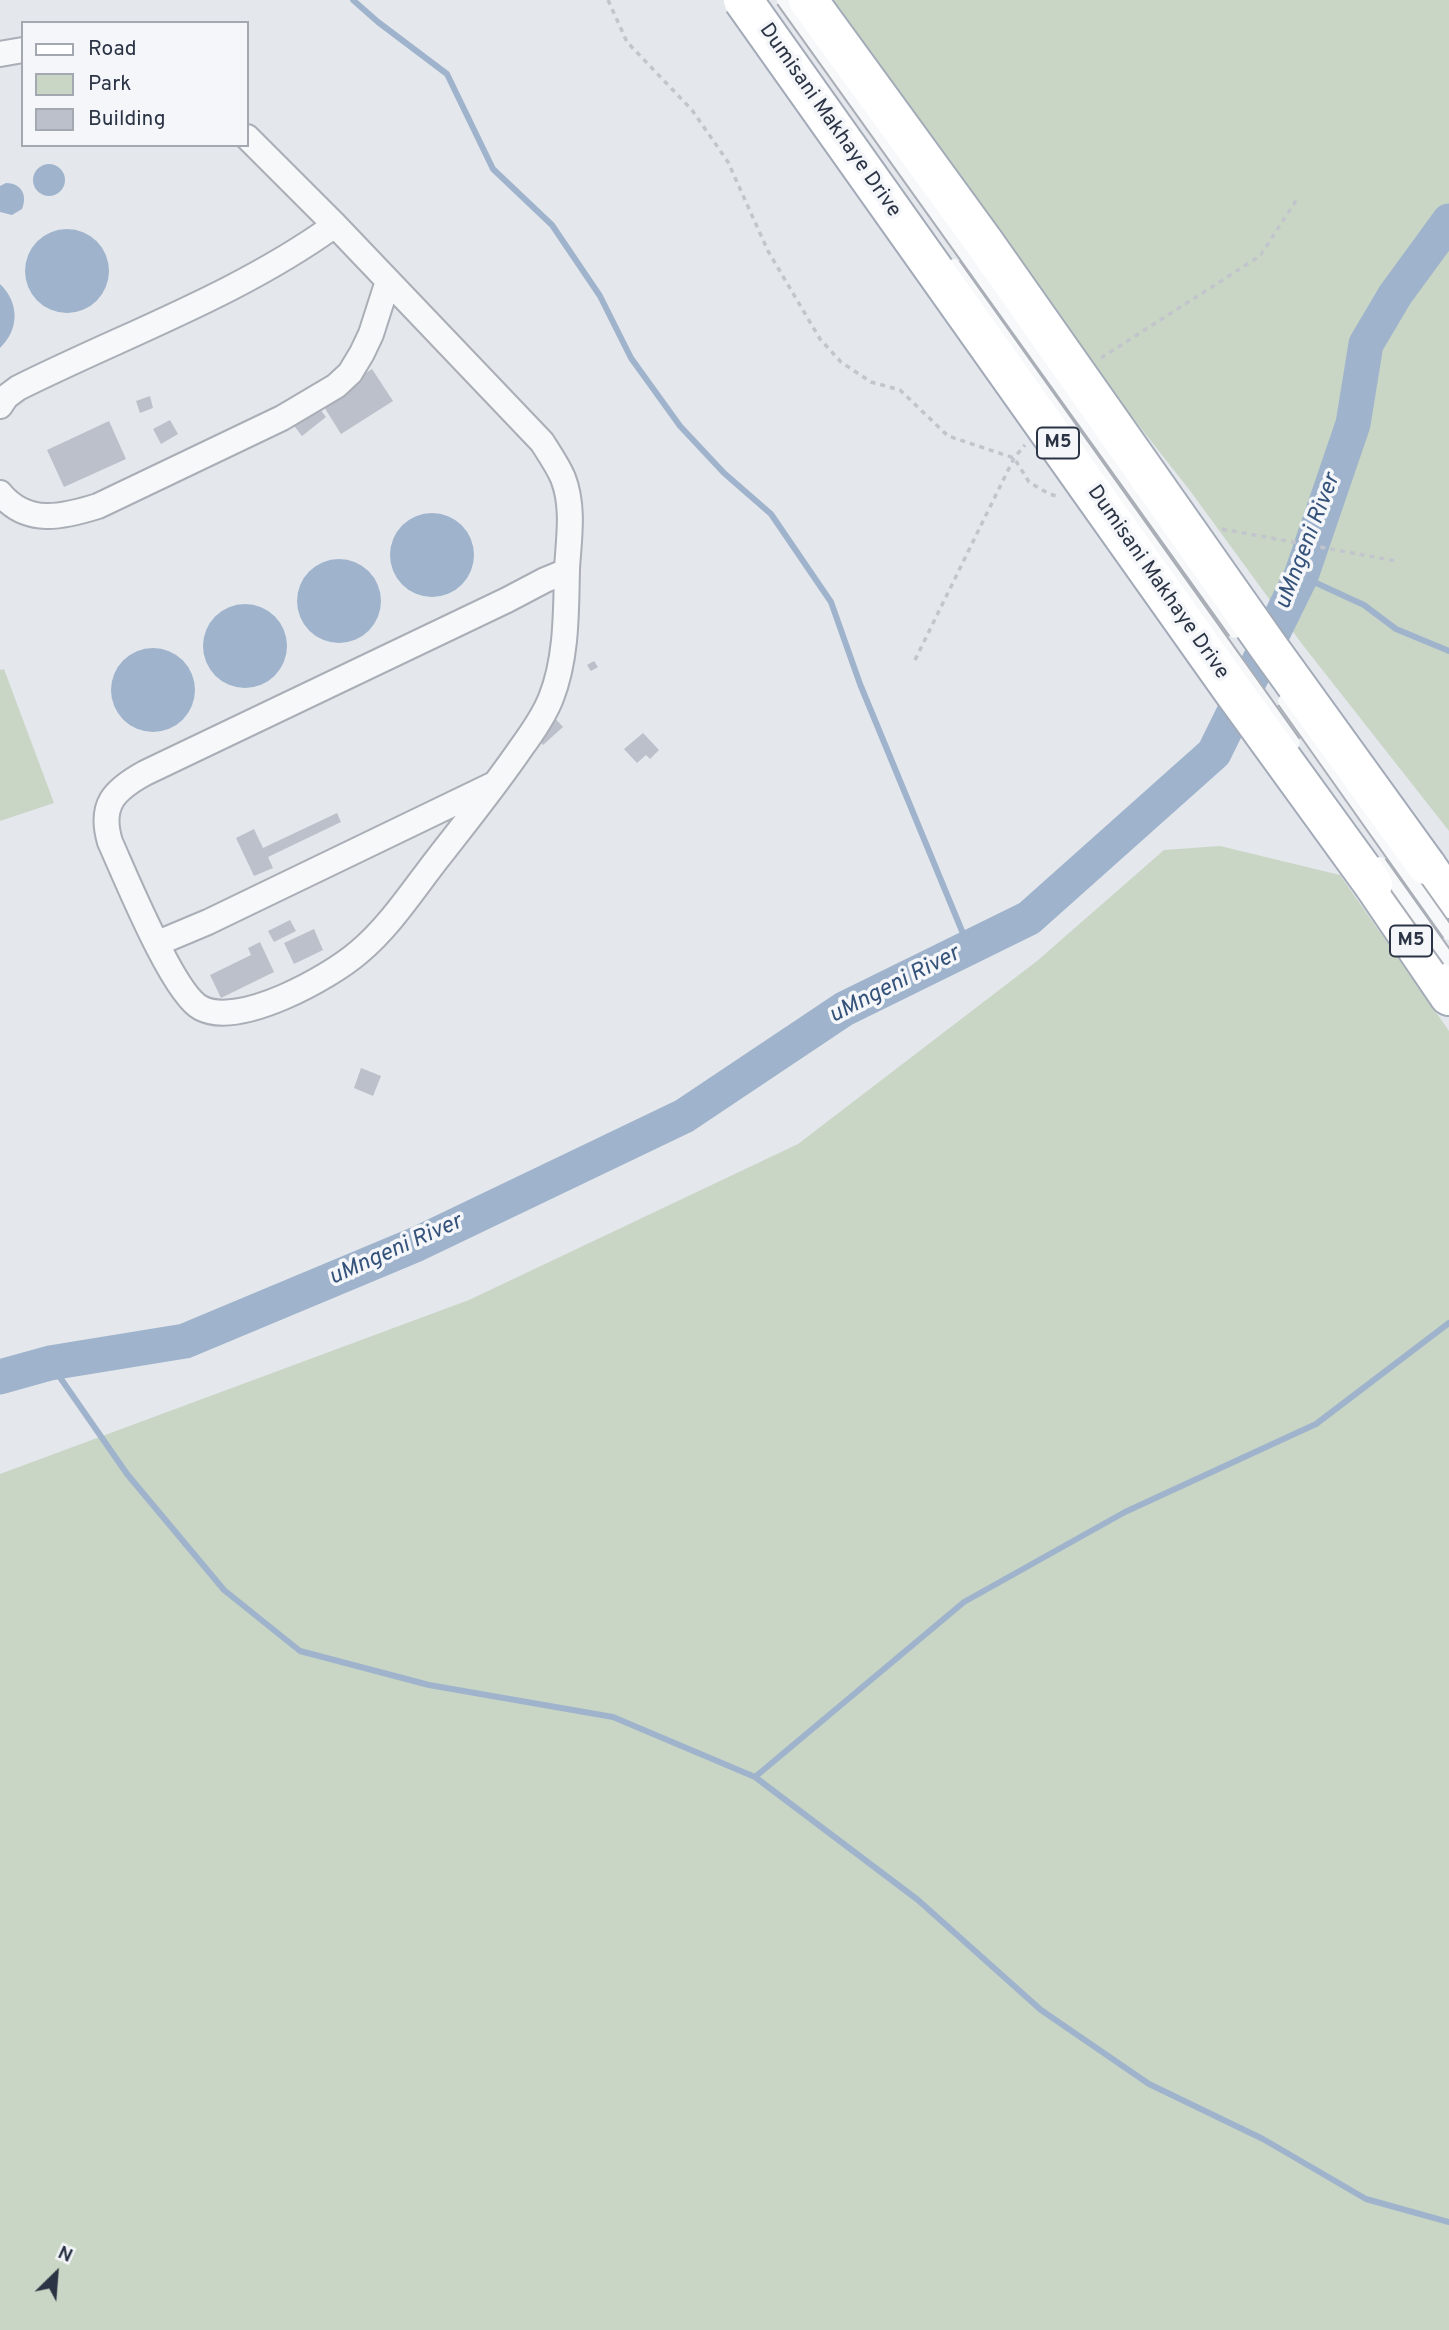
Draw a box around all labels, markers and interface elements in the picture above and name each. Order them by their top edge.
street label: Dumisani Makhaye Drive [752,19,906,223]
legend [21,21,248,147]
text: Road [88,36,137,63]
text: Park [88,71,131,98]
text: Building [88,106,166,133]
road number: M5 [1037,428,1079,458]
water label: uMngeni River [1270,470,1348,614]
street label: Dumisani Makhaye Drive [1080,481,1234,685]
road number: M5 [1390,925,1432,956]
water label: uMngeni River [825,941,965,1031]
water label: uMngeni River [325,1209,467,1293]
north arrow [21,2239,91,2309]
text: N [54,2241,76,2269]

